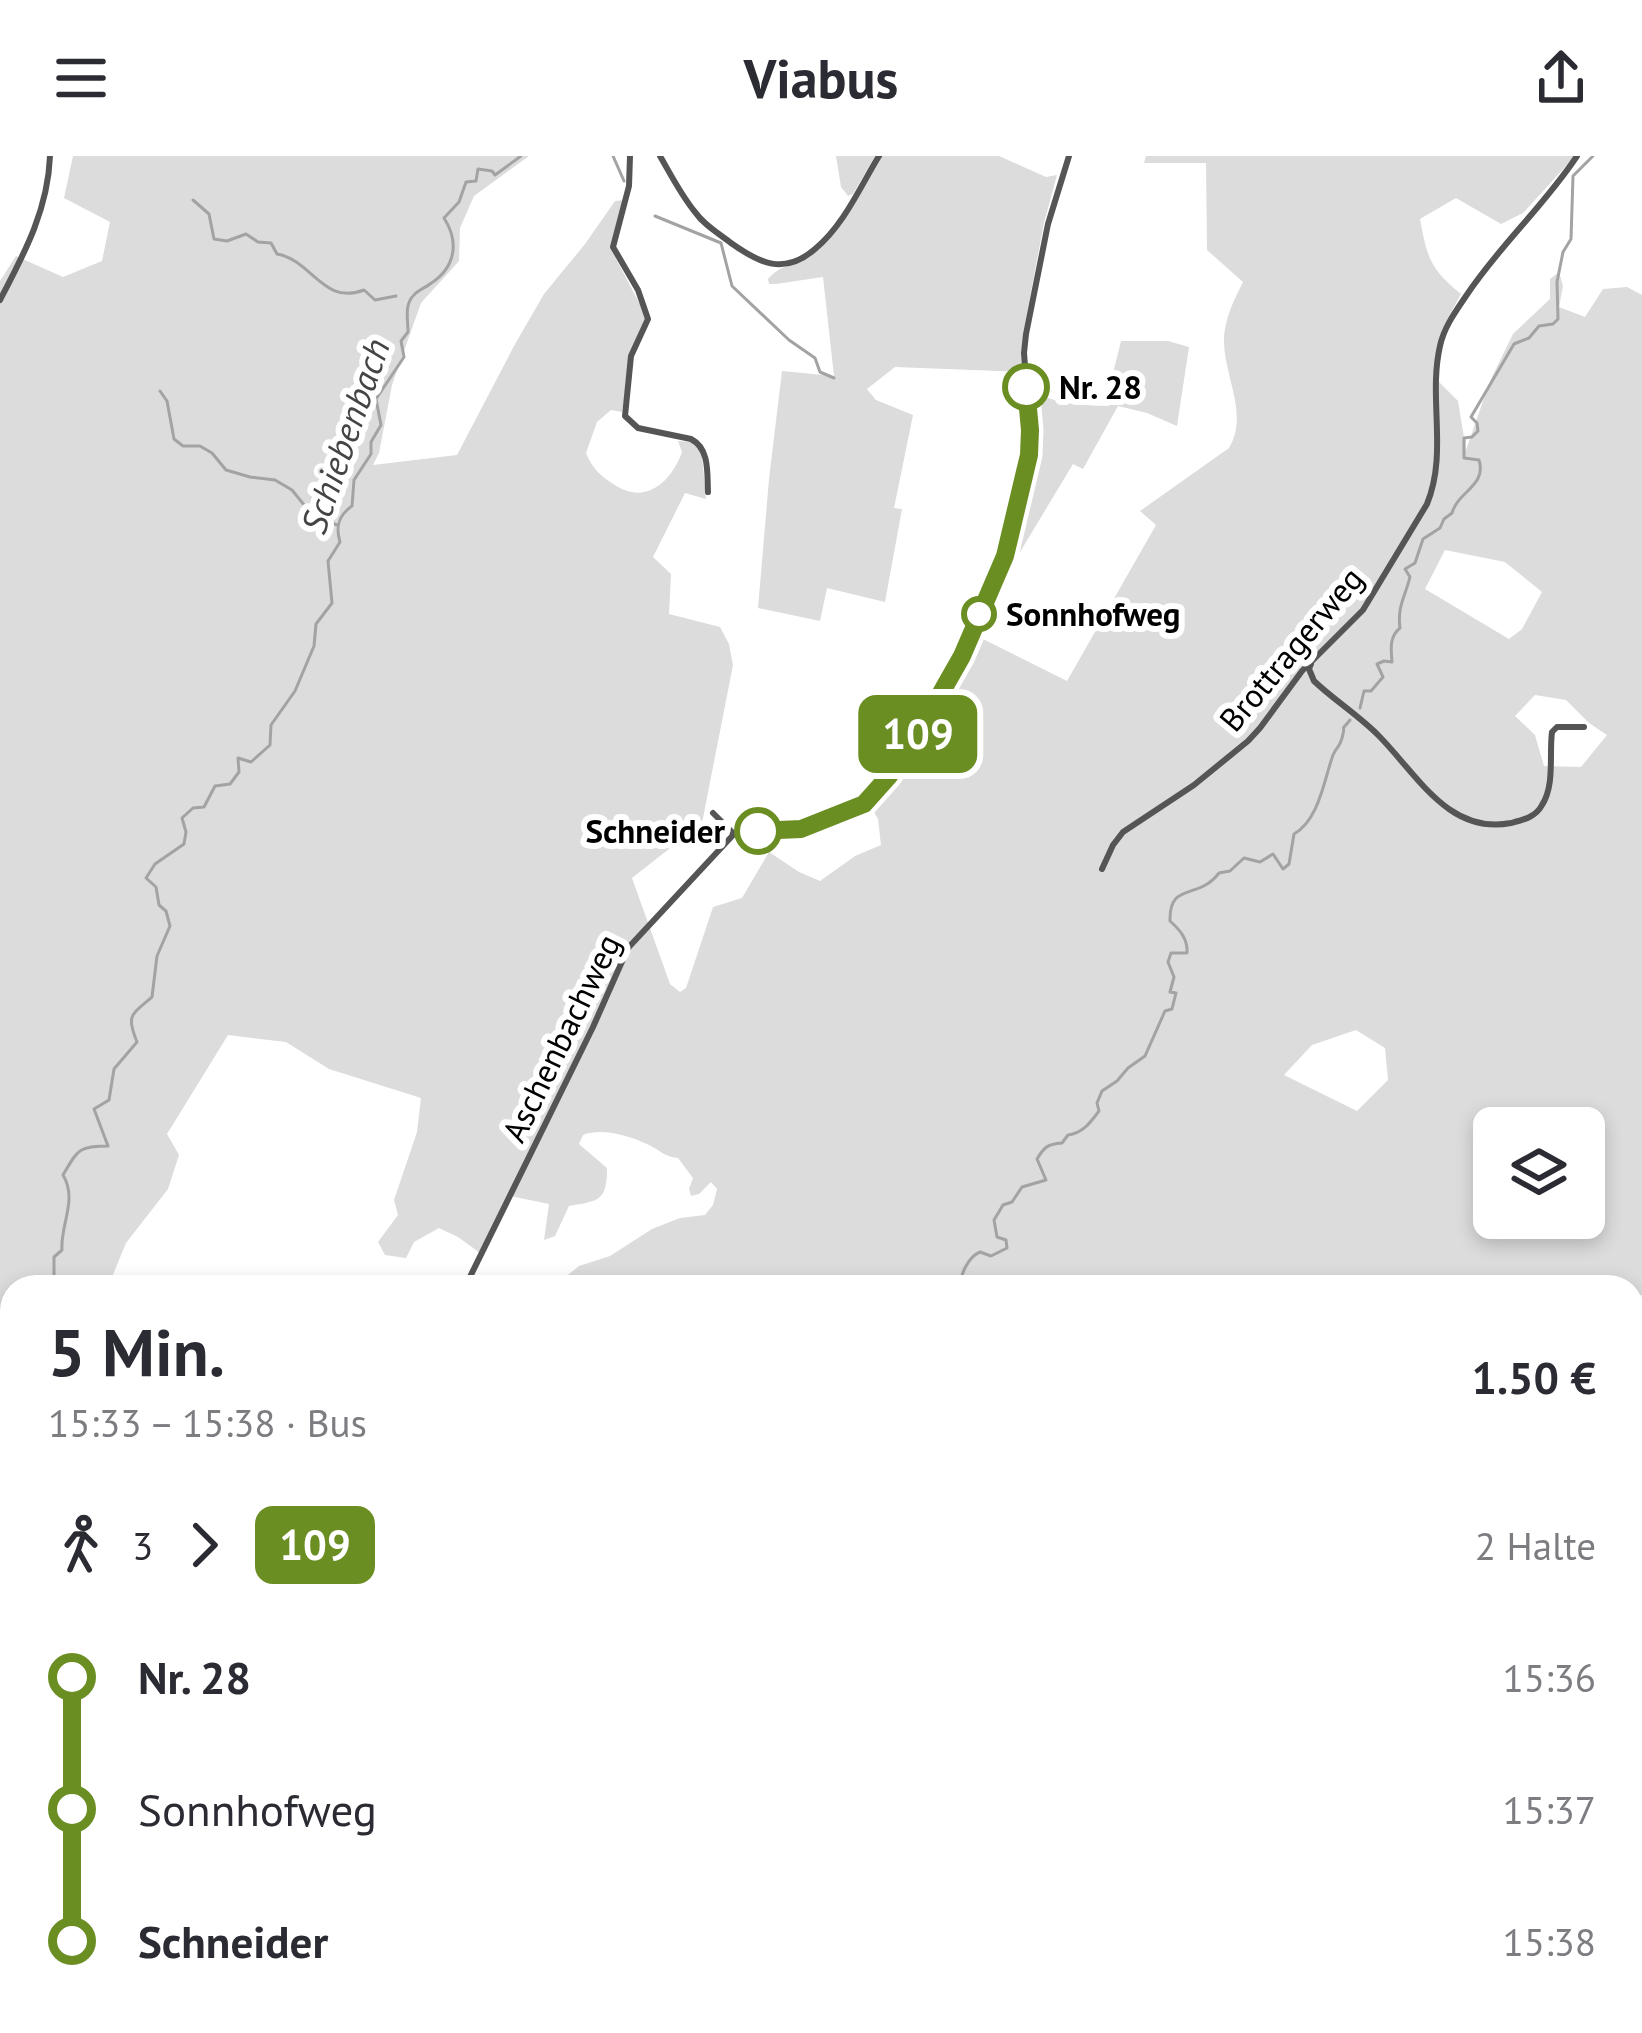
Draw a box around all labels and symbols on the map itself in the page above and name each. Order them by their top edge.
water label: Schiebenbach [289,332,400,539]
marker: Nr. 28 [1004,365,1048,409]
place label: Nr. 28 [1059,365,1142,408]
street label: Brottragerweg [1209,558,1372,740]
place label: Sonnhofweg [1006,592,1181,635]
marker: Sonnhofweg [963,598,995,630]
line badge: 109 [849,695,987,773]
place label: Schneider [585,809,725,852]
marker: Schneider [736,809,780,853]
street label: Aschenbachweg [492,927,629,1149]

